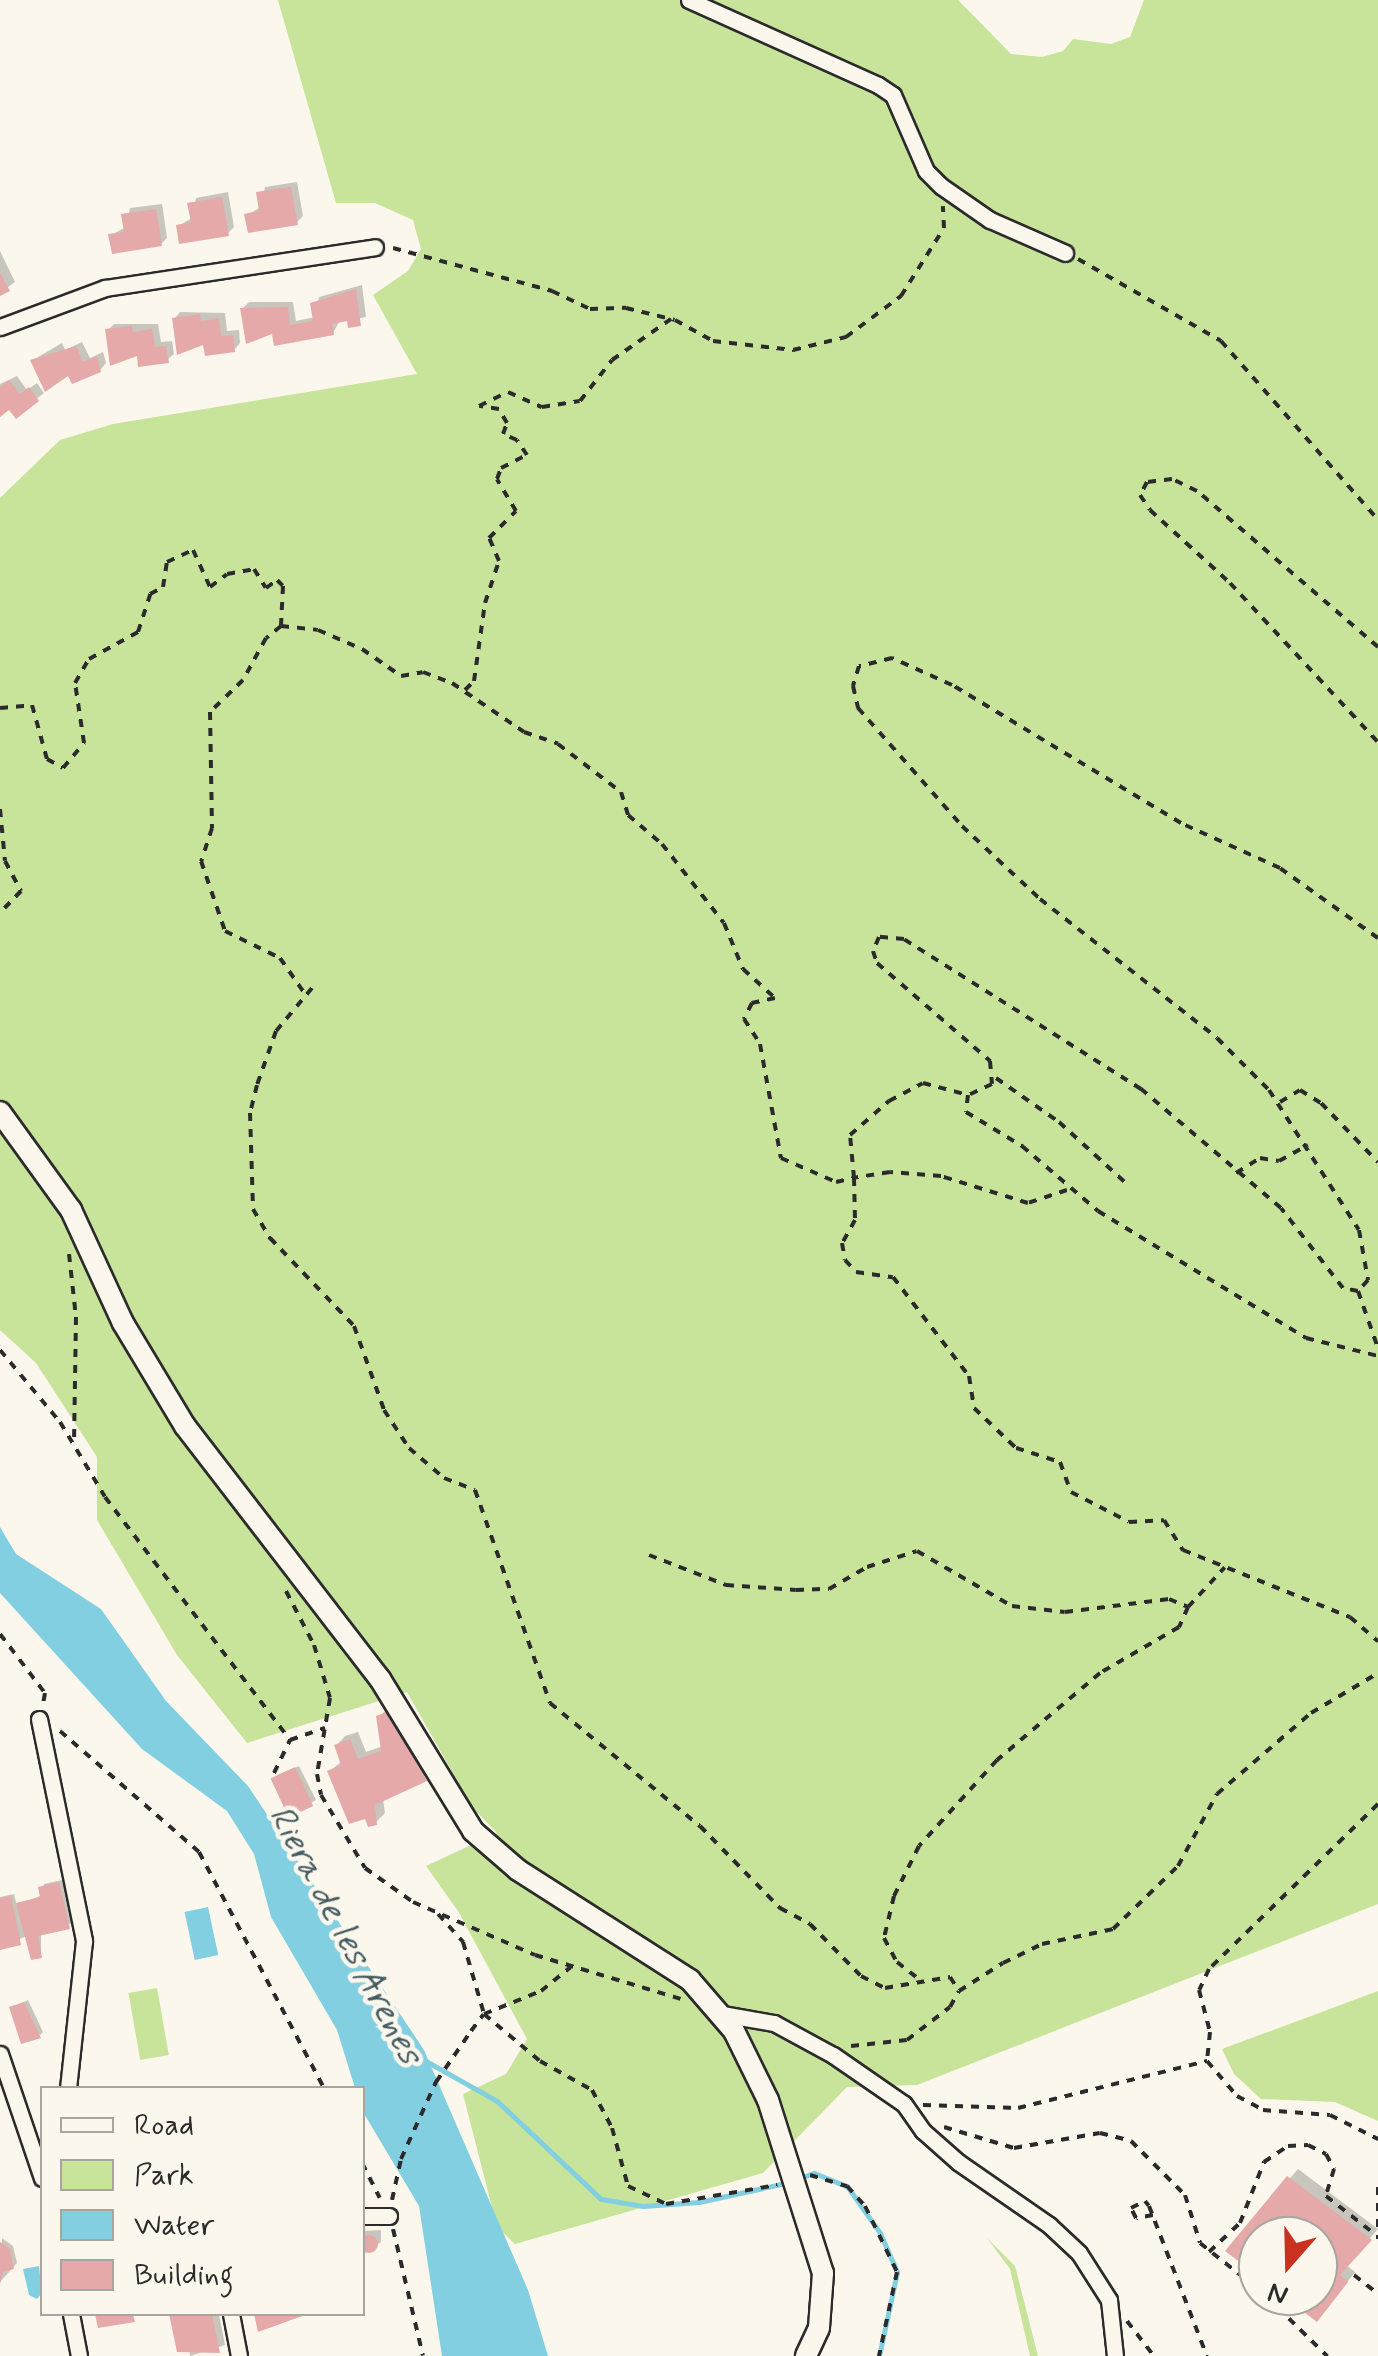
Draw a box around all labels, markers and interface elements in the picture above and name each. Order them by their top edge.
water label: Riera de les Arenes [260,1799,430,2071]
legend [40,2086,365,2316]
text: Road [134,2106,194,2145]
text: Park [134,2156,194,2195]
text: Water [134,2206,214,2245]
north arrow [1238,2216,1338,2316]
text: Building [134,2256,233,2295]
text: N [1263,2272,1293,2313]

